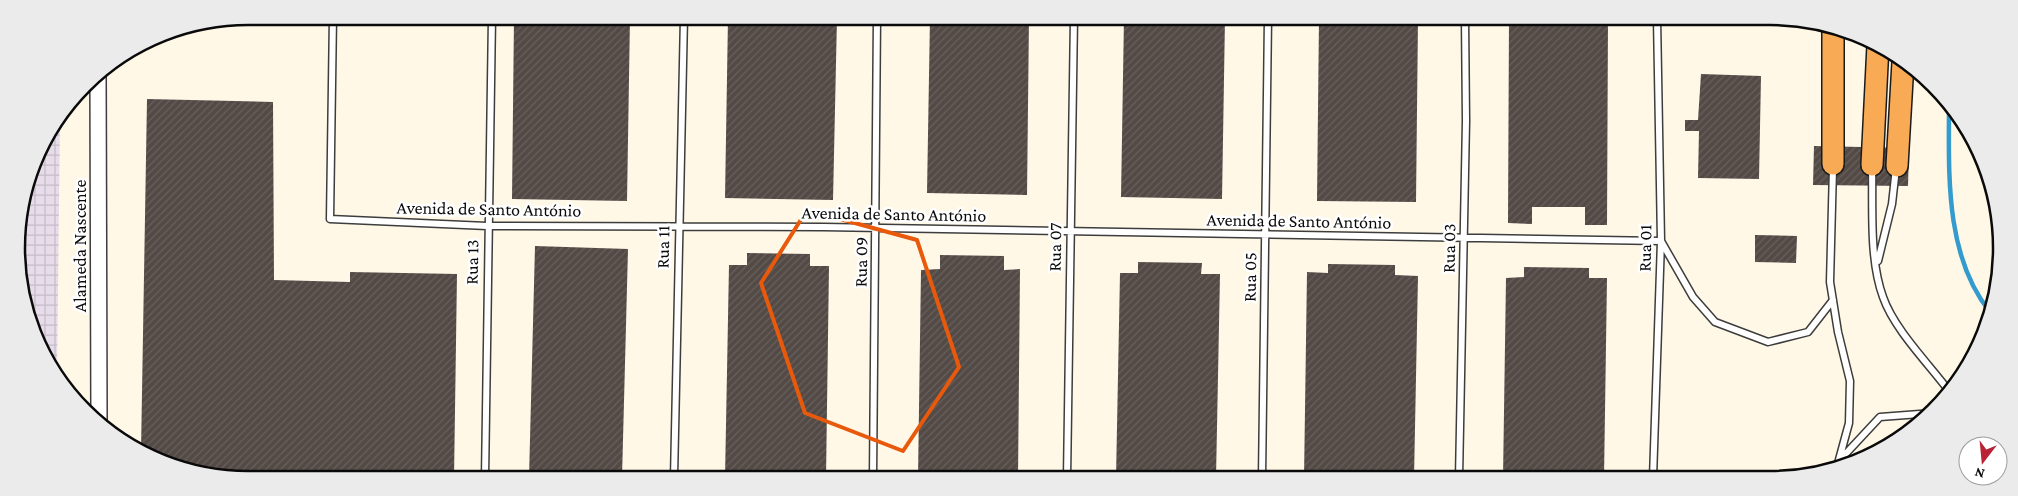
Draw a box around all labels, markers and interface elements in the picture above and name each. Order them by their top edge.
street label: Alameda Nascente [70,180,90,312]
street label: Avenida de Santo António [396,197,582,221]
street label: Avenida de Santo António [801,202,987,226]
street label: Avenida de Santo António [1206,209,1392,233]
street label: Rua 07 [1045,222,1065,272]
street label: Rua 03 [1439,223,1459,273]
street label: Rua 01 [1635,224,1655,272]
street label: Rua 11 [653,225,673,269]
street label: Rua 09 [851,237,871,287]
street label: Rua 13 [462,239,482,285]
street label: Rua 05 [1240,252,1260,302]
north arrow [1958,436,2008,486]
text: N [1972,464,1986,483]

